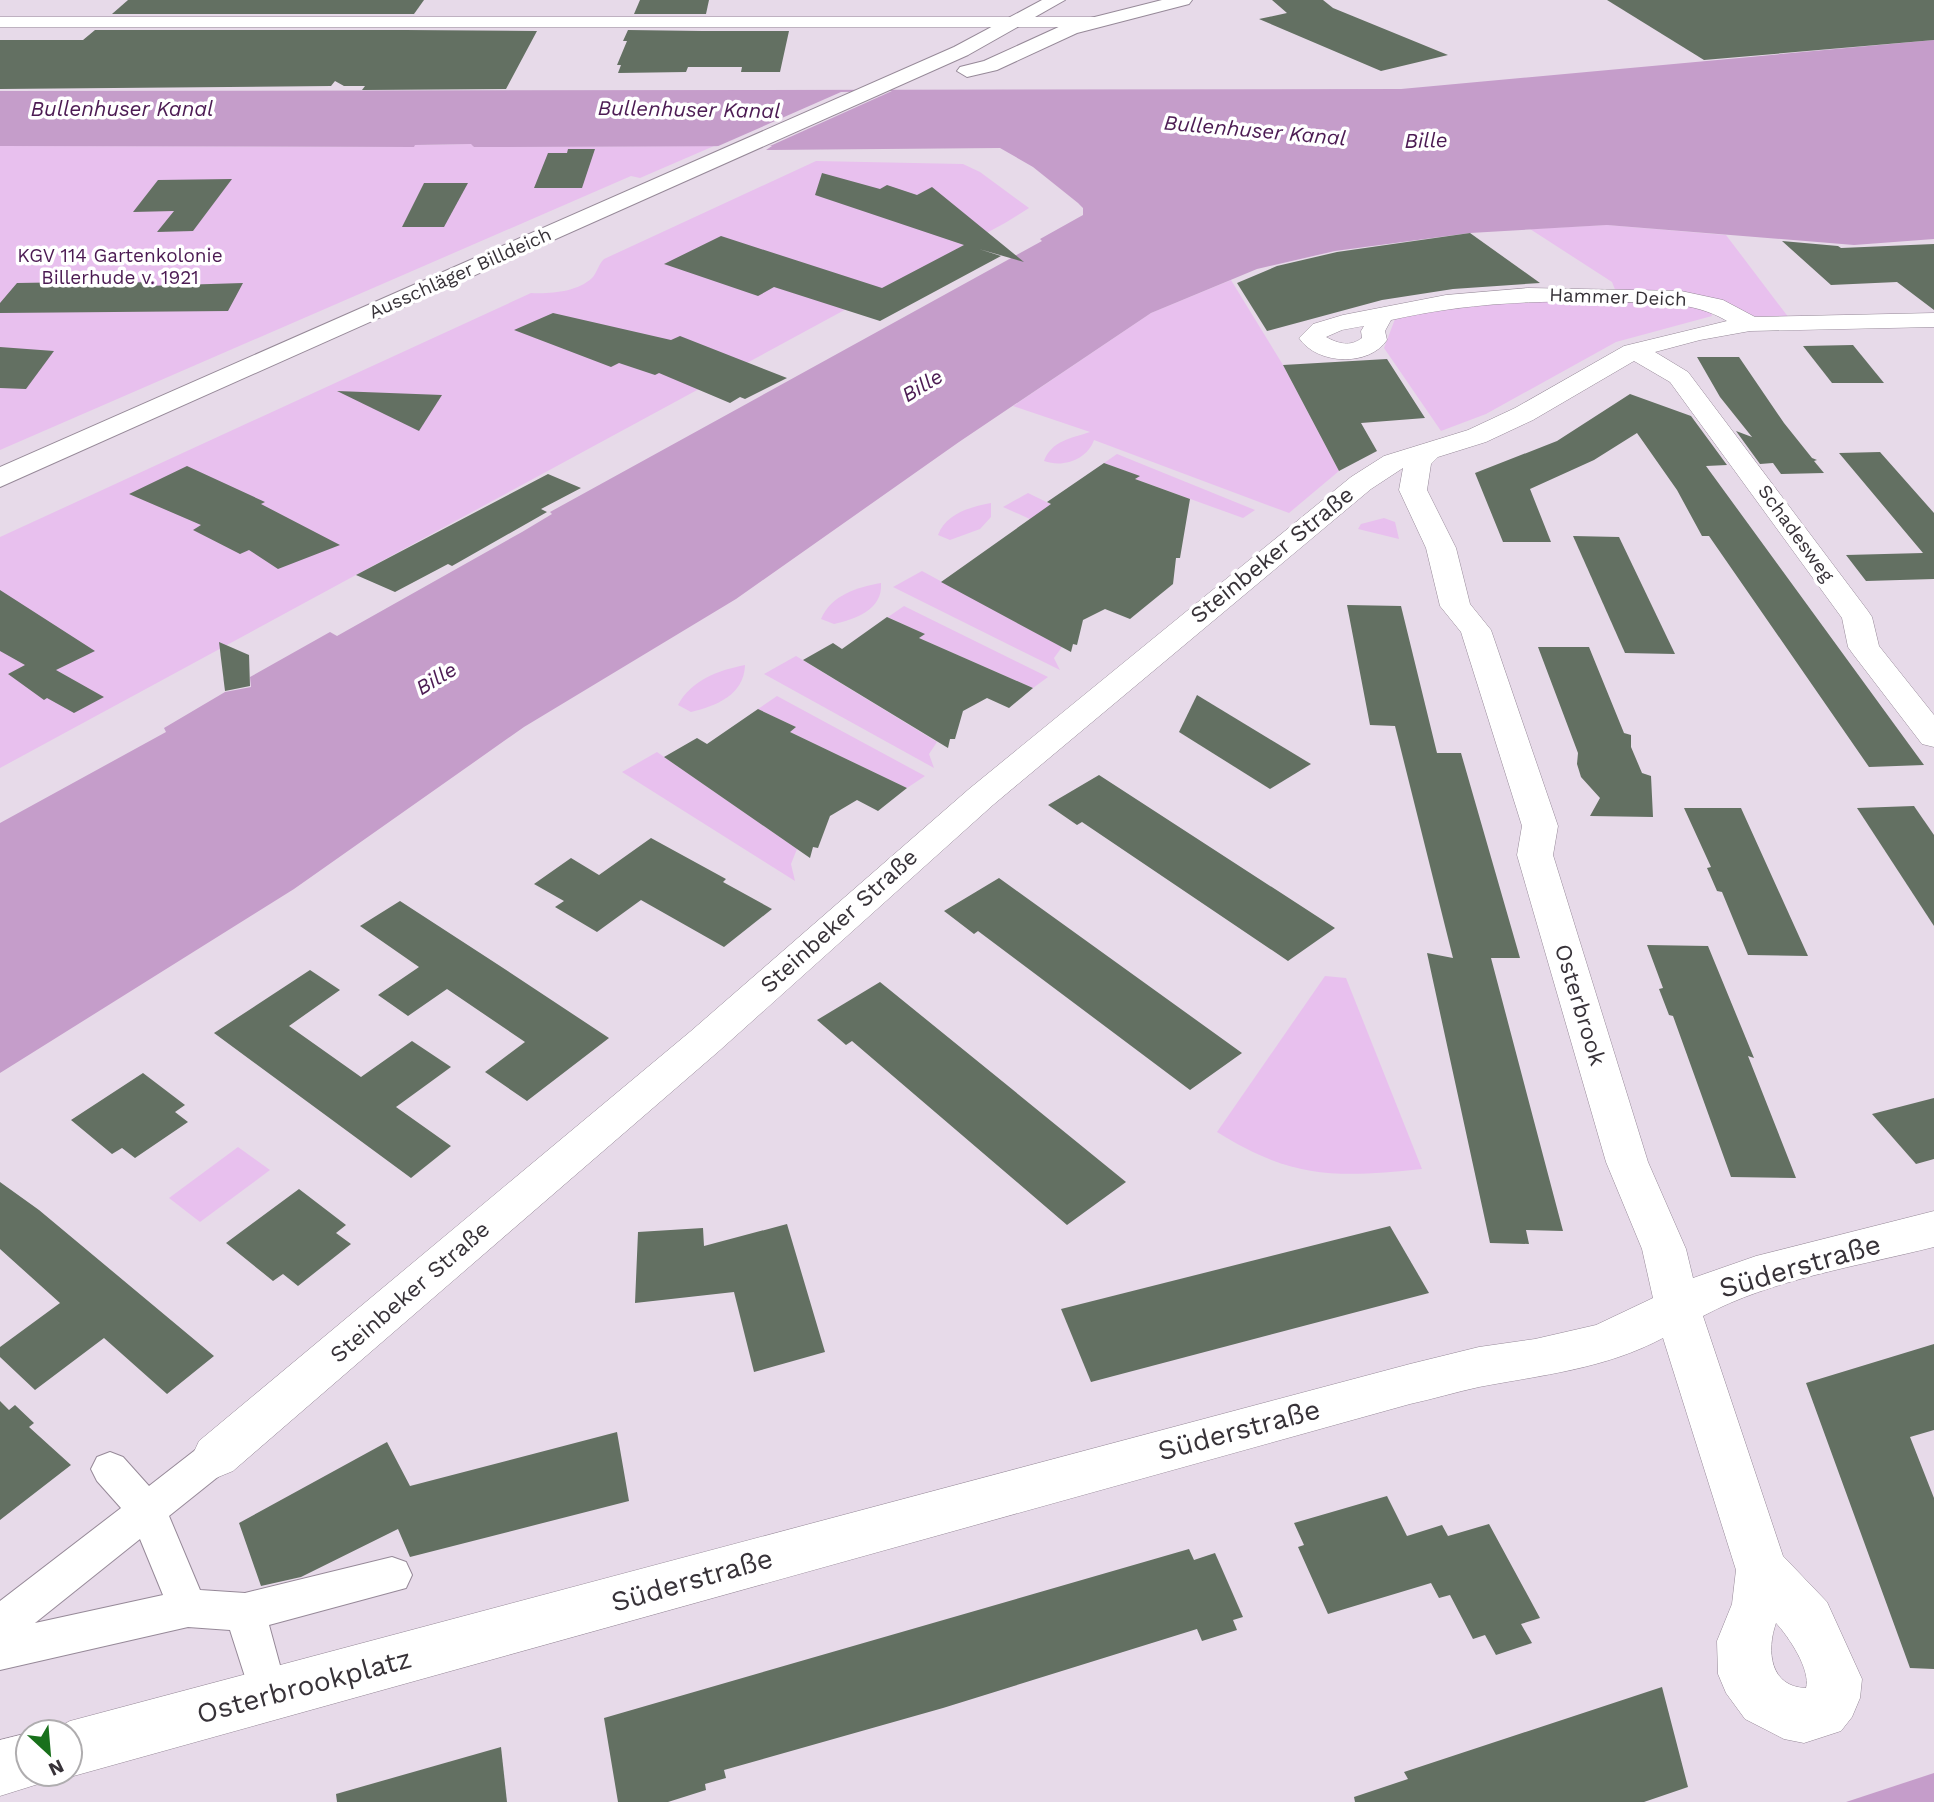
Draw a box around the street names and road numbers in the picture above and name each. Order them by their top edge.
street label: Ausschläger Billdeich [365,222,555,324]
street label: Hammer Deich [1549,283,1687,311]
street label: Schadesweg [1753,480,1839,587]
street label: Steinbeker Straße [1185,481,1359,629]
street label: Steinbeker Straße [755,843,923,999]
street label: Osterbrook [1549,941,1611,1069]
street label: Steinbeker Straße [325,1215,495,1369]
street label: Süderstraße [1715,1227,1885,1305]
street label: Süderstraße [1154,1393,1324,1467]
street label: Süderstraße [607,1541,777,1619]
street label: Osterbrookplatz [193,1641,415,1731]

